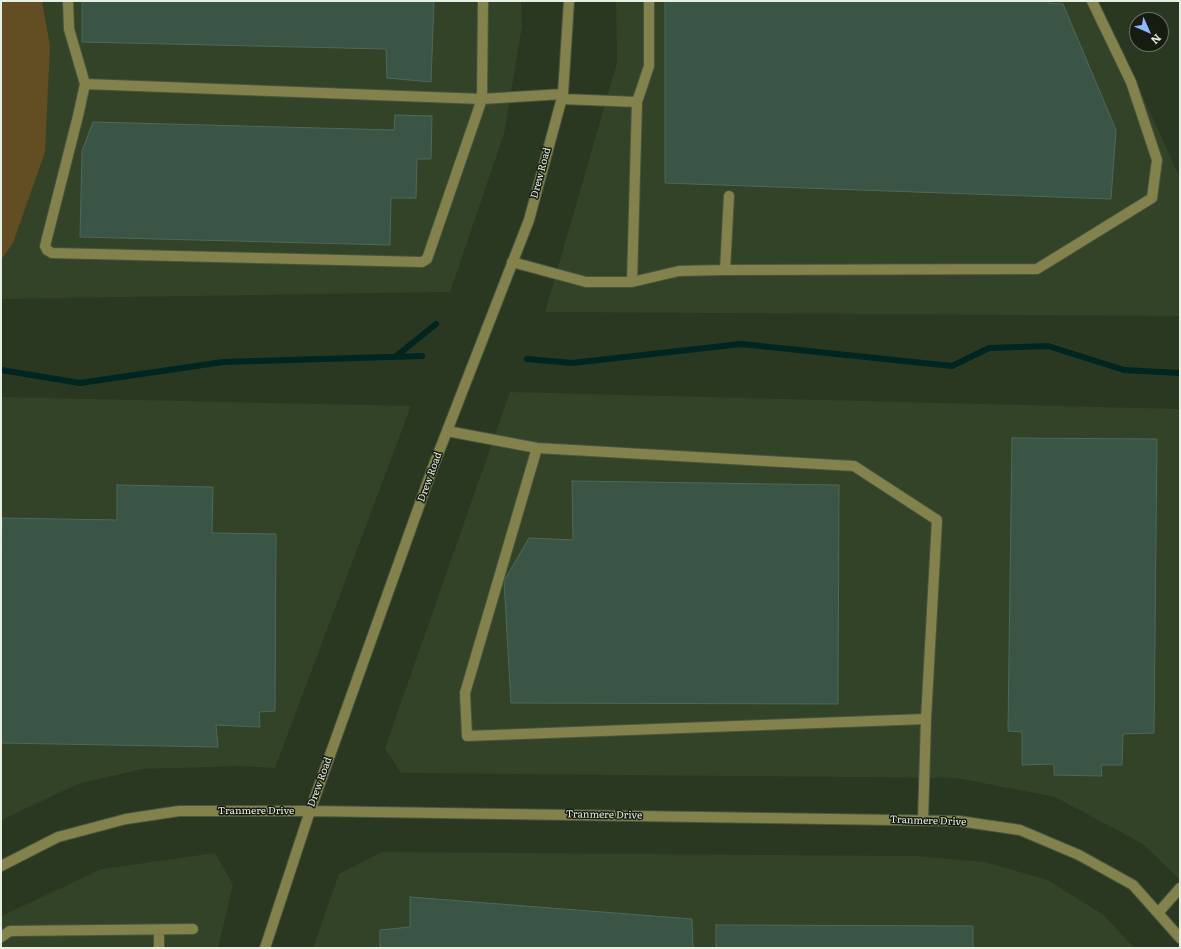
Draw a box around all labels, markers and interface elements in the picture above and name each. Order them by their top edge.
north arrow [1129,12,1169,52]
text: N [1148,31,1166,49]
street label: Drew Road [528,146,554,200]
street label: Drew Road [415,450,445,504]
street label: Drew Road [305,755,335,809]
street label: Tranmere Drive [218,805,294,817]
street label: Tranmere Drive [566,808,642,822]
street label: Tranmere Drive [890,814,966,828]

